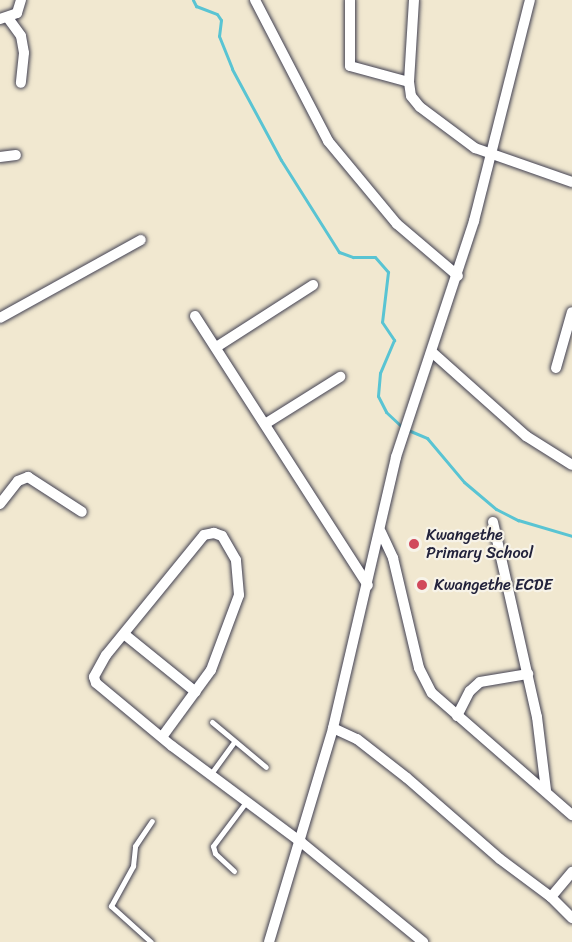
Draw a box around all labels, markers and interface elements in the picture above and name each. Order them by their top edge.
place label: Kwangethe Primary School [426,525,533,563]
marker: Kwangethe Primary School [407,537,421,551]
place label: Kwangethe ECDE [434,575,552,595]
marker: Kwangethe ECDE [415,578,429,592]

